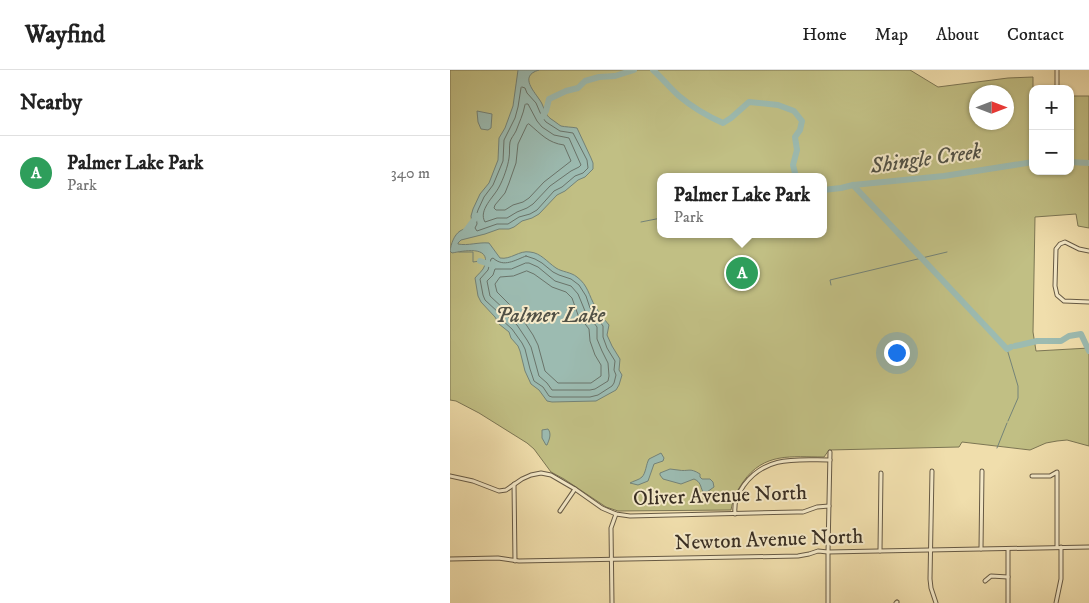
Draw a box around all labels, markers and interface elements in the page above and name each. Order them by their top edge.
text: Wayfind [25,20,105,50]
text: Home [802,24,847,46]
text: Map [875,24,908,46]
text: About [936,24,979,46]
text: Contact [1007,24,1064,46]
north arrow [969,85,1014,130]
map controls [1029,85,1074,175]
button: + [1029,85,1074,130]
text: Nearby [20,90,82,116]
button: − [1029,130,1074,175]
water label: Shingle Creek [868,138,984,180]
text: Palmer Lake Park [67,152,203,175]
text: A [31,163,41,183]
text: 340 m [391,163,430,183]
popup [657,173,827,238]
text: Park [67,175,97,195]
text: Palmer Lake Park [674,184,810,207]
text: Park [674,207,704,227]
pin: A [726,254,758,292]
water label: Palmer Lake [495,302,606,329]
your location [884,340,910,366]
street label: Oliver Avenue North [633,480,807,512]
street label: Newton Avenue North [674,524,864,556]

